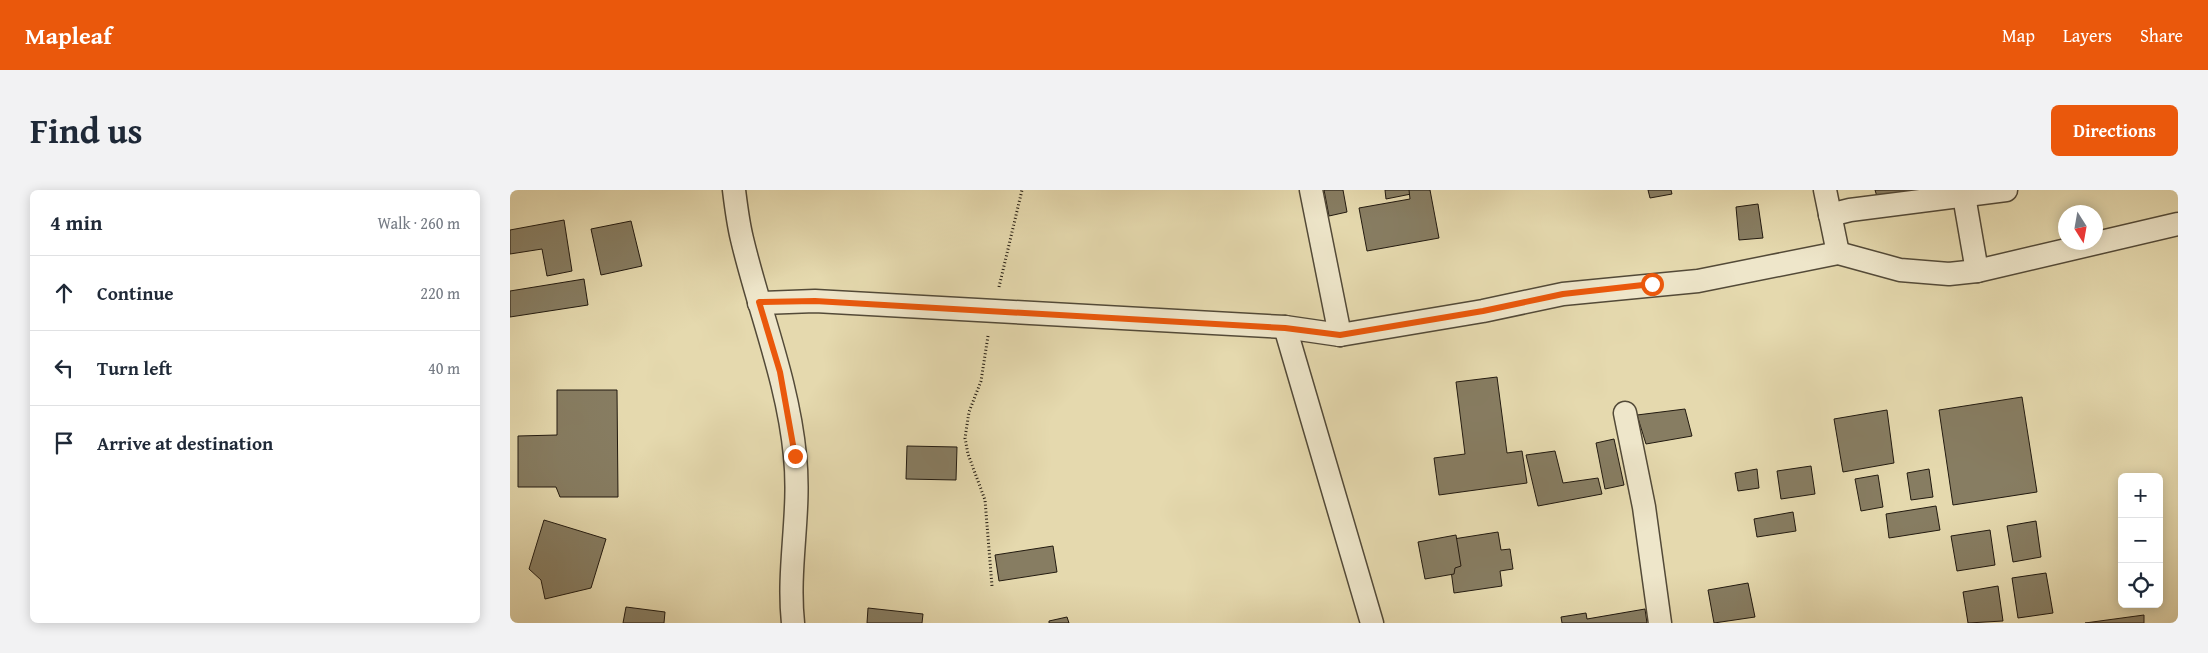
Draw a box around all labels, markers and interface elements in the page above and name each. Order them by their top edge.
text: Mapleaf [25,18,112,53]
text: Map [2002,22,2035,49]
text: Layers [2063,22,2112,49]
text: Share [2140,22,2183,49]
text: Find us [30,105,143,156]
button: Directions [2051,105,2178,156]
north arrow [2058,205,2103,250]
text: 4 min [50,207,102,238]
text: Walk · 260 m [377,211,460,235]
route start [1641,273,1664,296]
icon: ahead [50,279,78,307]
text: Continue [97,279,174,307]
text: 220 m [420,281,460,305]
icon: left [50,354,78,382]
text: Turn left [97,354,172,382]
text: 40 m [428,356,460,380]
icon: arrive [50,429,78,457]
text: Arrive at destination [97,429,273,457]
route end [784,445,807,468]
map controls [2118,473,2163,608]
button: + [2118,473,2163,518]
button: − [2118,518,2163,563]
button: locate [2118,563,2163,608]

